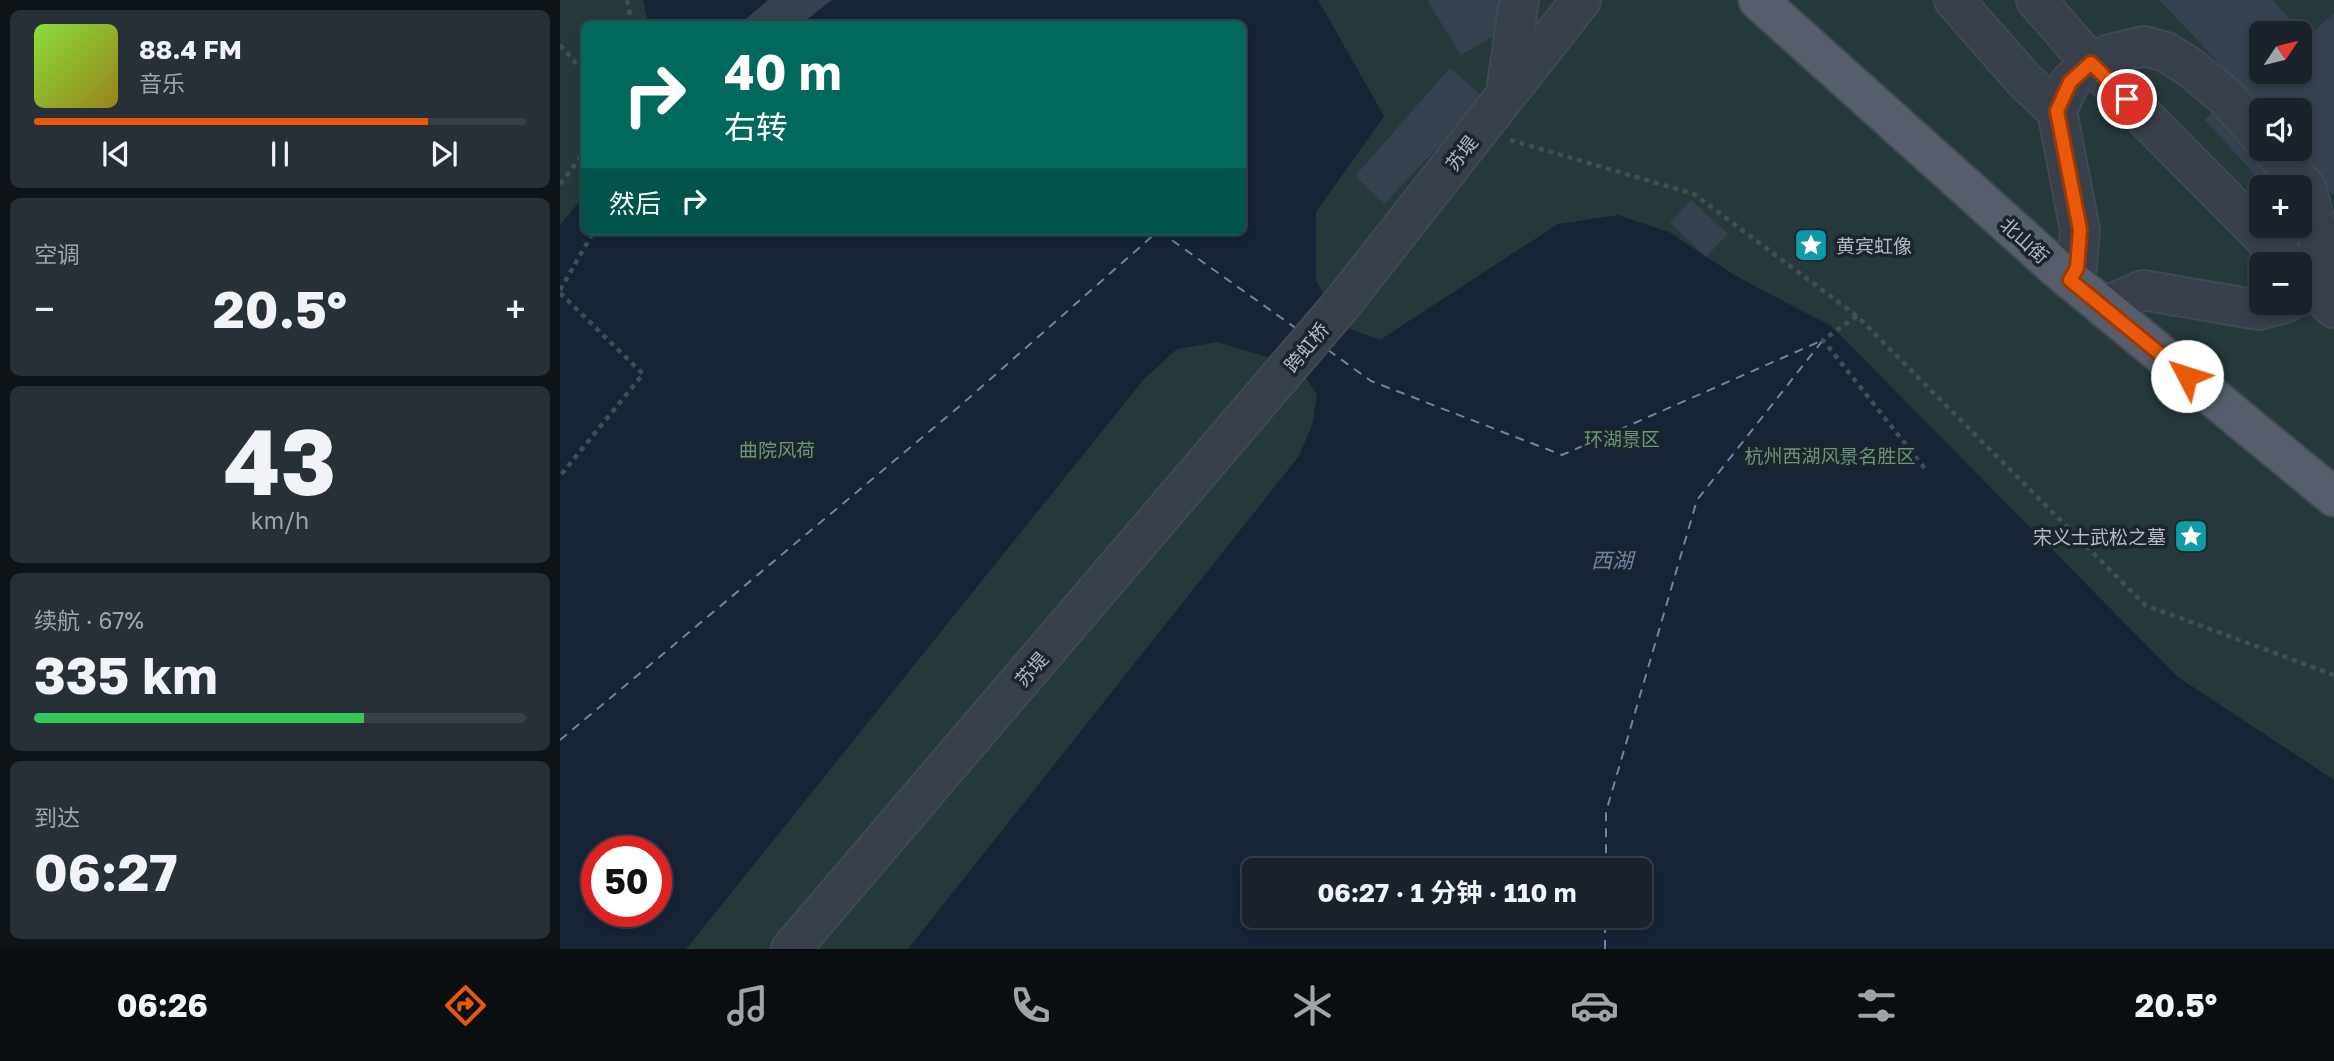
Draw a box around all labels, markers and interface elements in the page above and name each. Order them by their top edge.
north arrow [2249,21,2312,84]
map controls [2249,21,2312,315]
text: 88.4 FM [139,34,242,65]
text: 40 m [724,42,842,101]
icon: right [609,49,700,140]
text: 音乐 [139,69,185,97]
pin [2097,69,2157,129]
icon: arrive [2108,80,2146,118]
button: sound [2249,98,2312,161]
text: 右转 [724,108,788,146]
street label: 苏堤 [1440,131,1482,175]
icon: previous [97,135,135,173]
icon: pause [261,135,299,173]
icon: next [425,135,463,173]
button: + [2249,175,2312,238]
icon: right [675,182,713,220]
text: 然后 [609,188,661,219]
street label: 北山街 [1996,212,2054,268]
place icon: 黄宾虹像 [1792,226,1830,264]
place label: 黄宾虹像 [1836,234,1912,257]
text: 空调 [34,240,80,268]
button: − [2249,252,2312,315]
text: 20.5° [213,277,347,339]
text: − [34,286,55,331]
text: + [505,286,526,331]
street label: 跨虹桥 [1279,318,1333,376]
position arrow [2150,339,2224,413]
text: 43 [224,406,336,515]
park label: 环湖景区 [1584,427,1660,450]
park label: 曲院风荷 [739,438,815,461]
park label: 杭州西湖风景名胜区 [1744,444,1916,467]
text: km/h [251,506,309,534]
place icon: 宋义士武松之墓 [2172,517,2210,555]
place label: 宋义士武松之墓 [2033,525,2166,548]
water label: 西湖 [1591,547,1636,573]
text: 续航 · 67% [34,606,144,634]
text: 335 km [34,643,218,705]
street label: 苏堤 [1010,647,1052,691]
text: 到达 [34,803,80,831]
speed limit sign: 50 [581,836,672,927]
text: 06:27 [34,840,178,902]
text: 06:27 · 1 分钟 · 110 m [1317,877,1577,908]
icon: directions [441,981,490,1030]
icon: music [723,981,772,1030]
icon: phone [1006,981,1055,1030]
icon: climate [1288,981,1337,1030]
icon: car [1570,981,1619,1030]
icon: filters [1852,981,1901,1030]
text: 06:26 [117,986,208,1024]
text: 20.5° [2135,986,2217,1024]

